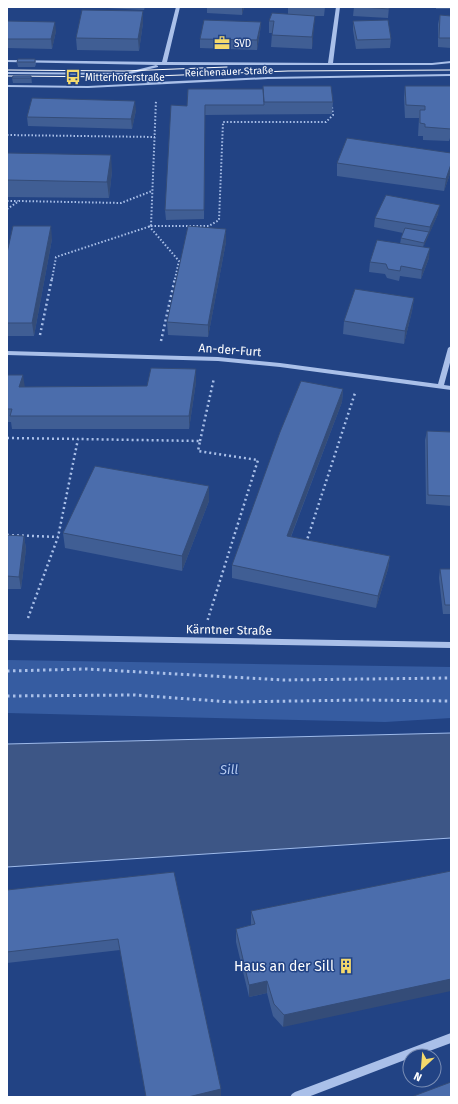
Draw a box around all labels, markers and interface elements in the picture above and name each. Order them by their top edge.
office icon: SVD [213,34,231,52]
place label: SVD [234,38,251,50]
street label: Reichenauer Straße [184,64,274,80]
bus stop icon: Mitterhoferstraße [64,68,82,86]
place label: Mitterhoferstraße [85,72,165,84]
street label: An-der-Furt [198,341,263,359]
street label: Kärntner Straße [186,622,272,638]
water label: Sill [219,762,238,777]
building icon: Haus an der Sill [337,957,355,975]
place label: Haus an der Sill [234,958,334,975]
north arrow [402,1048,442,1088]
text: N [412,1069,424,1084]

